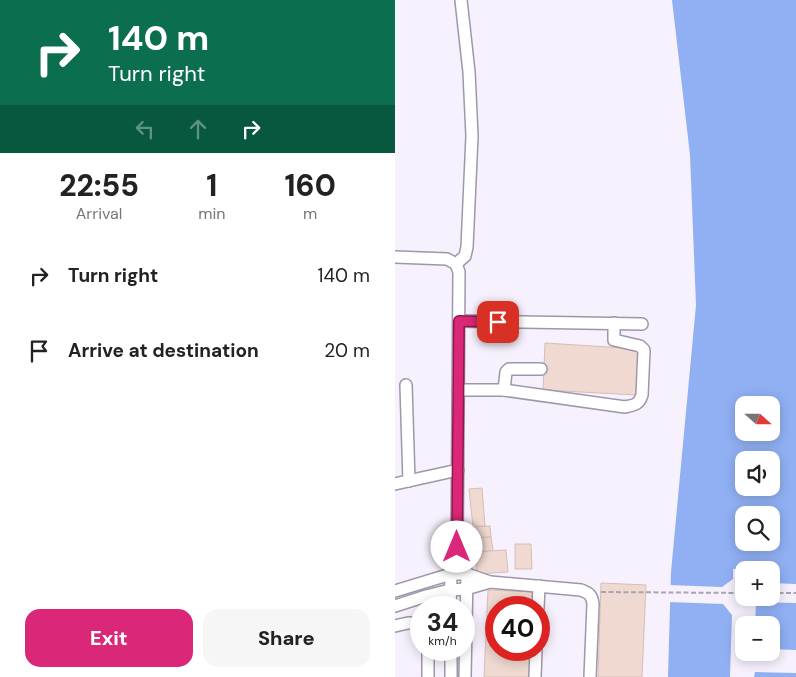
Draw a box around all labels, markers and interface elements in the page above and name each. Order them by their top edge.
text: 140 m [108,15,209,61]
icon: right [25,20,90,85]
text: Turn right [108,59,205,88]
icon: left [131,115,159,143]
icon: ahead [184,115,212,143]
icon: right [237,115,265,143]
text: 22:55 [59,166,139,205]
text: 1 [206,166,217,205]
text: 160 [285,166,336,205]
text: Arrival [76,203,122,224]
text: min [198,203,225,224]
text: m [303,203,317,224]
icon: right [25,262,53,290]
text: Turn right [68,263,158,288]
text: 140 m [318,263,370,288]
pin [477,301,519,343]
icon: arrive [484,308,512,336]
icon: arrive [25,337,53,365]
text: Arrive at destination [68,338,259,363]
text: 20 m [324,338,370,363]
north arrow [735,396,780,441]
map controls [735,396,780,661]
button: sound [735,451,780,496]
button: search [735,506,780,551]
position arrow [430,520,482,572]
button: + [735,561,780,606]
speed limit sign: 40 [485,596,550,661]
text: 34 [427,606,458,639]
button: Exit [25,609,193,667]
button: Share [203,609,370,667]
button: − [735,616,780,661]
text: km/h [428,633,457,649]

